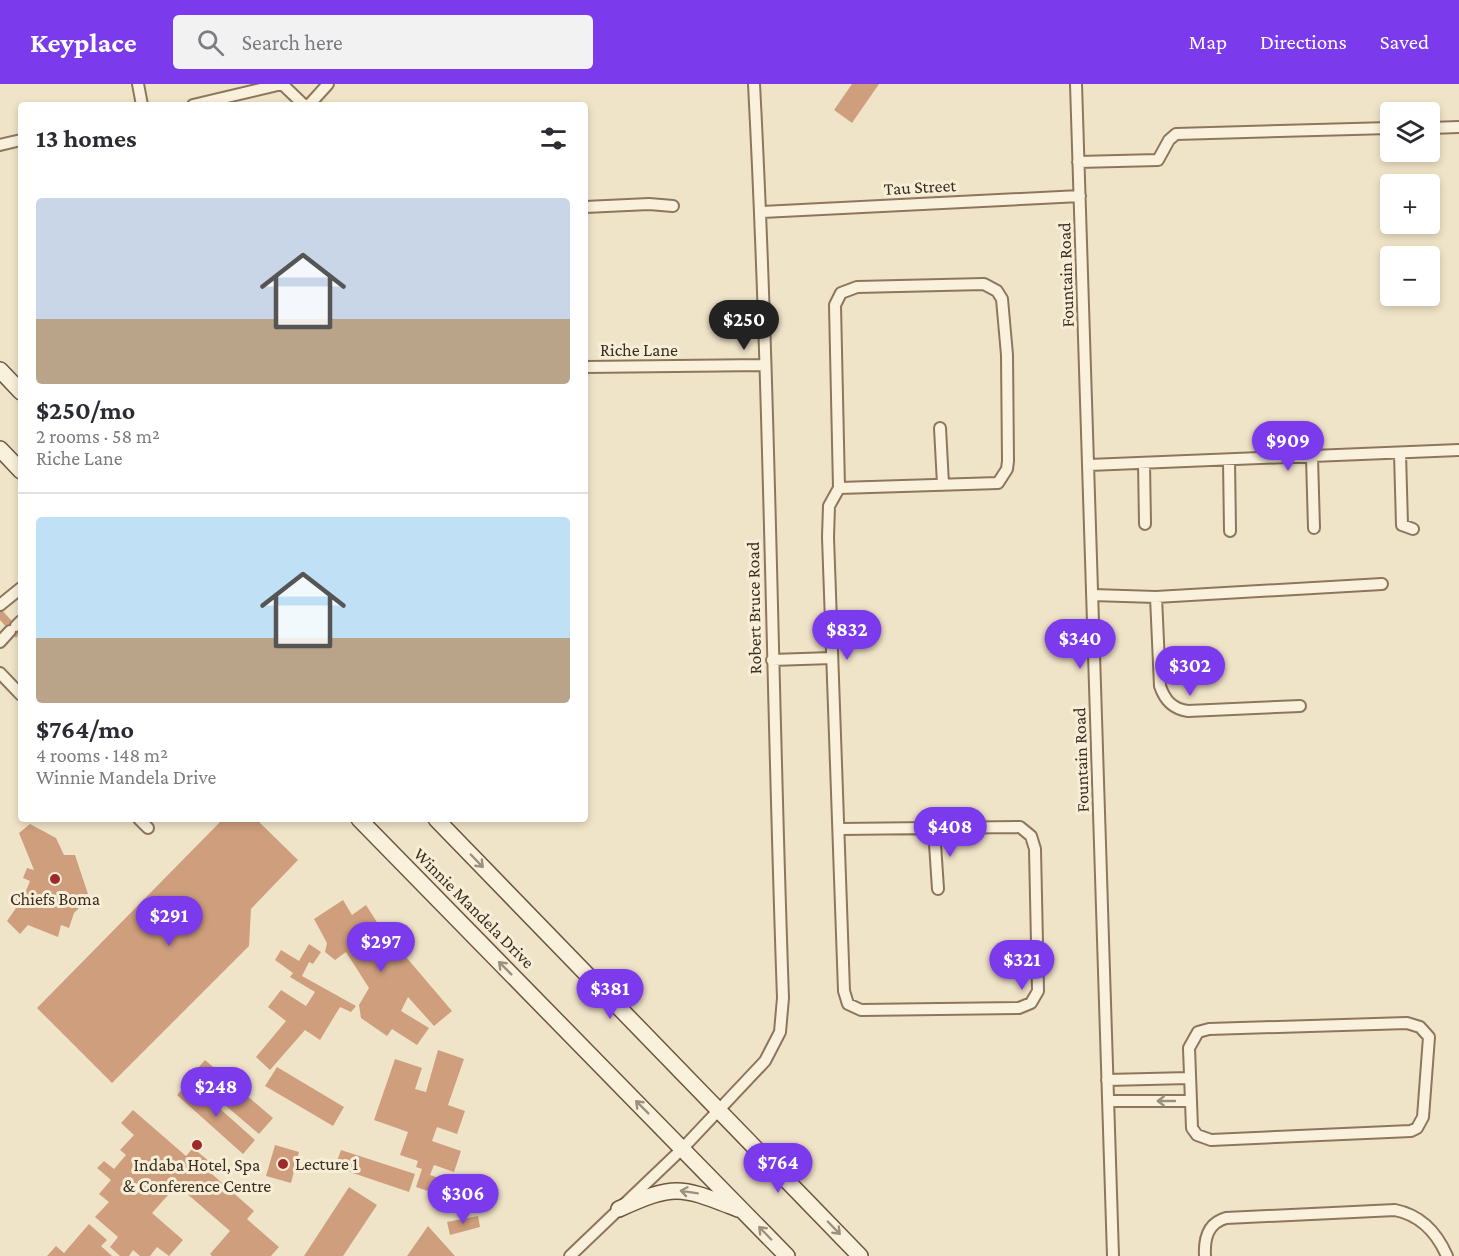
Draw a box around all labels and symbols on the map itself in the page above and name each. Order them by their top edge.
street label: Tau Street [883,175,958,199]
street label: Fountain Road [1054,222,1078,328]
pin: $250 [708,300,780,351]
street label: Riche Lane [600,340,678,360]
pin: $909 [1252,421,1324,472]
street label: Robert Bruce Road [743,541,765,674]
pin: $832 [811,610,883,661]
pin: $340 [1044,619,1116,670]
pin: $302 [1154,646,1226,697]
street label: Fountain Road [1069,707,1093,813]
pin: $408 [914,807,986,858]
street label: Winnie Mandela Drive [410,844,538,972]
one-way arrow [469,853,484,868]
marker: Chiefs Boma [48,872,62,886]
place label: Chiefs Boma [10,889,100,909]
pin: $291 [133,896,205,947]
pin: $297 [345,922,417,973]
pin: $321 [986,940,1058,991]
one-way arrow [498,960,512,975]
pin: $381 [574,969,646,1020]
pin: $248 [180,1067,252,1118]
one-way arrow [1156,1095,1176,1107]
one-way arrow [634,1099,649,1114]
marker: Indaba Hotel, Spa & Conference Centre [190,1138,204,1152]
pin: $764 [742,1143,814,1194]
place label: Lecture 1 [295,1154,358,1174]
place label: Indaba Hotel, Spa & Conference Centre [123,1155,271,1196]
marker: Lecture 1 [276,1157,290,1171]
pin: $306 [427,1174,499,1225]
one-way arrow [679,1186,699,1197]
one-way arrow [826,1221,841,1236]
one-way arrow [758,1226,773,1241]

